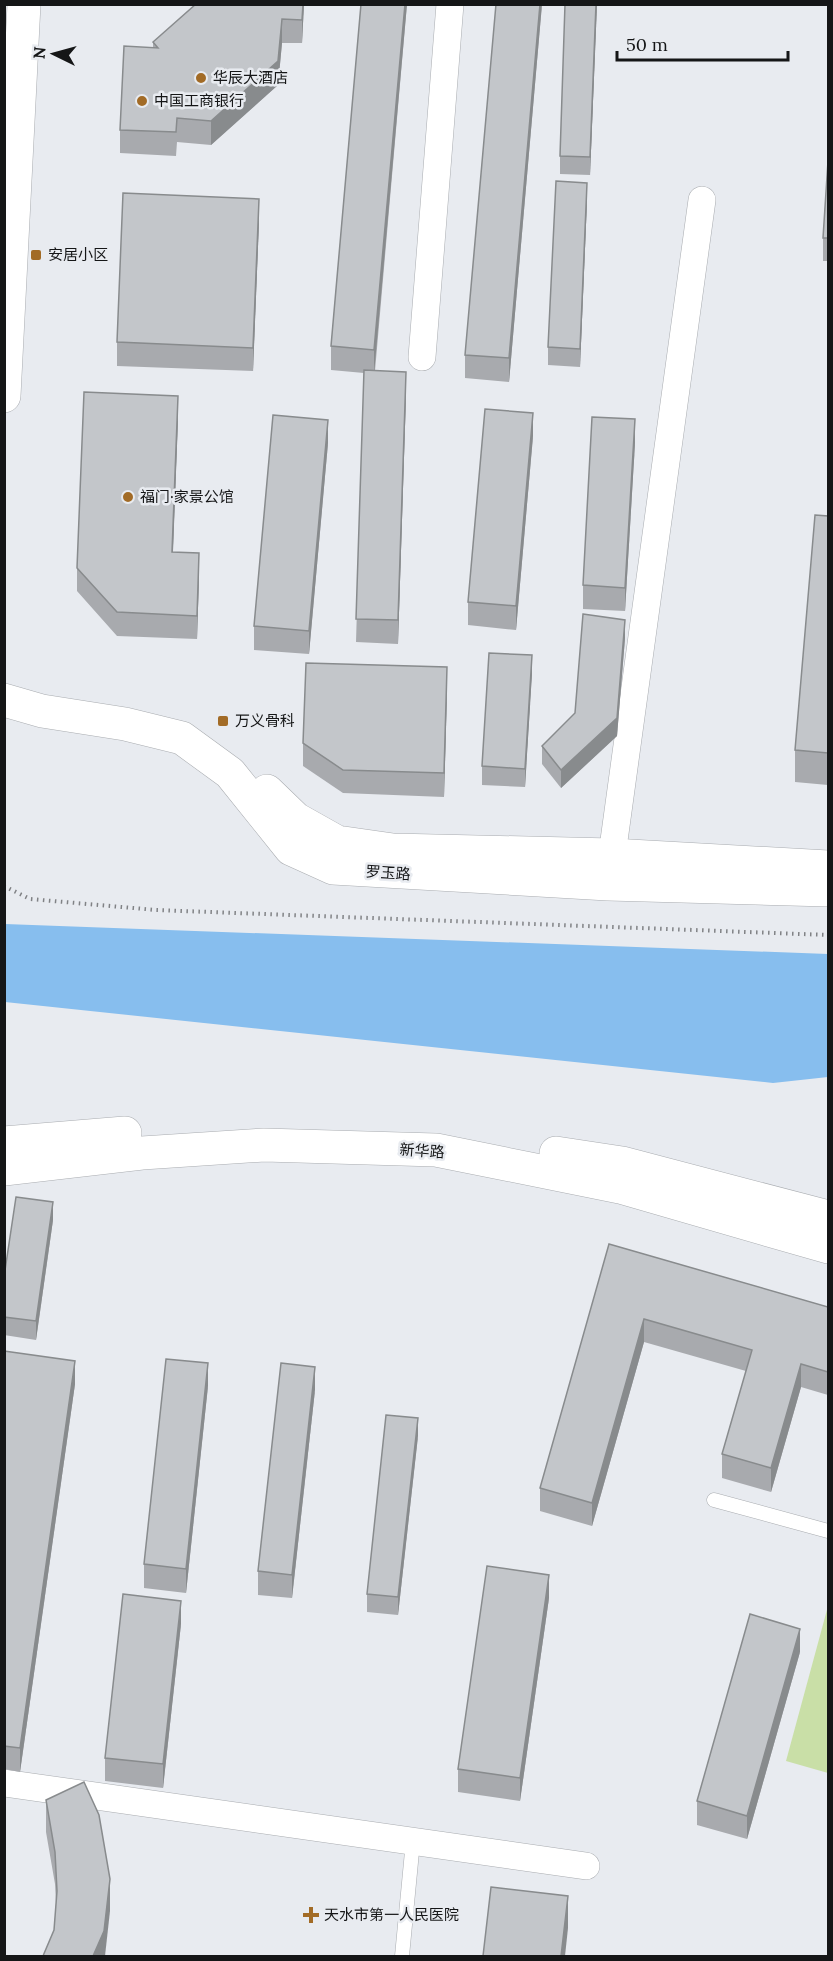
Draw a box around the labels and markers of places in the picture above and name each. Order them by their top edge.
place label: 华辰大酒店 [213,68,288,87]
marker: 华辰大酒店 [194,71,208,85]
place label: 中国工商银行 [154,91,244,110]
marker: 中国工商银行 [135,94,149,108]
place label: 安居小区 [48,245,108,264]
marker: 安居小区 [29,248,43,262]
place label: 福门·家景公馆 [140,487,234,506]
marker: 福门·家景公馆 [121,490,135,504]
place label: 万义骨科 [235,711,295,730]
marker: 万义骨科 [216,714,230,728]
place label: 天水市第一人民医院 [324,1905,459,1924]
marker: 天水市第一人民医院 [302,1906,320,1924]

